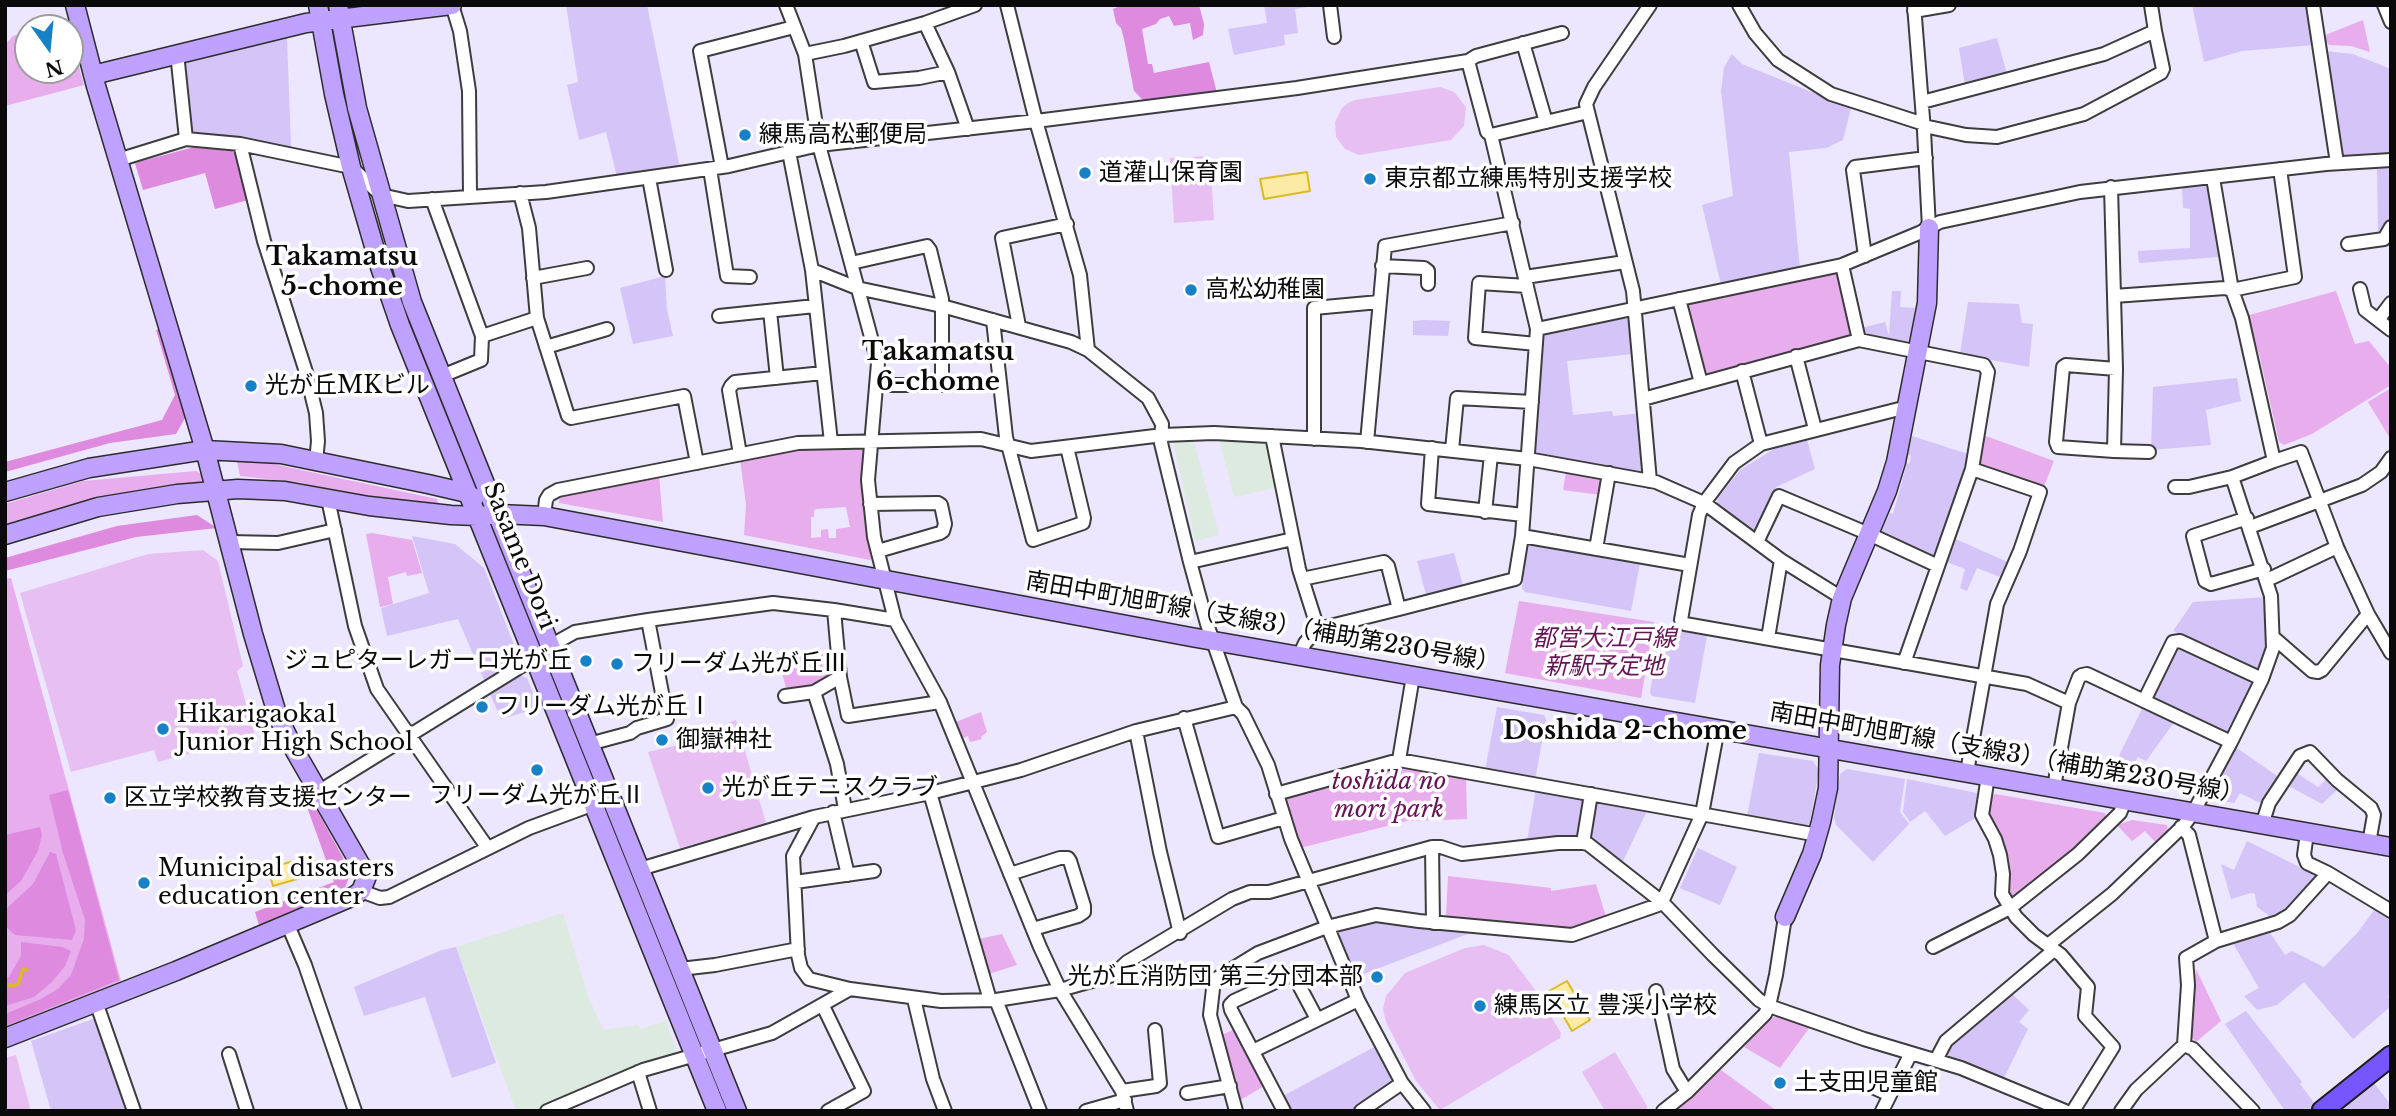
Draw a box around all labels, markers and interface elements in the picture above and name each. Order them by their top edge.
north arrow [14,14,84,84]
text: N [42,54,66,81]
place label: 練馬高松郵便局 [759,121,927,149]
marker: 練馬高松郵便局 [737,127,753,143]
place label: 道灌山保育園 [1099,159,1243,187]
marker: 道灌山保育園 [1077,165,1093,181]
place label: 東京都立練馬特別支援学校 [1384,165,1672,193]
marker: 東京都立練馬特別支援学校 [1362,171,1378,187]
district label: Takamatsu 5-chome [266,242,418,304]
place label: 高松幼稚園 [1205,276,1325,304]
marker: 高松幼稚園 [1183,282,1199,298]
district label: Takamatsu 6-chome [862,337,1014,398]
place label: 光が丘MKビル [265,372,430,400]
marker: 光が丘MKビル [243,378,259,394]
street label: Sasame Dori [476,478,562,634]
street label: 南田中町旭町線（支線3）（補助第230号線） [1023,567,1503,679]
park label: 都営大江戸線 新駅予定地 [1532,625,1676,681]
place label: ジュピターレガーロ光が丘 [284,647,572,675]
place label: フリーダム光が丘Ⅲ [631,650,847,678]
marker: ジュピターレガーロ光が丘 [578,653,594,669]
marker: フリーダム光が丘Ⅲ [609,656,625,672]
place label: フリーダム光が丘Ⅰ [496,693,712,721]
street label: 南田中町旭町線（支線3）（補助第230号線） [1767,698,2247,810]
marker: フリーダム光が丘Ⅰ [474,699,490,715]
place label: Hikarigaoka1 Junior High School [177,701,413,757]
district label: Doshida 2-chome [1503,716,1747,748]
marker: Hikarigaoka1 Junior High School [155,721,171,737]
place label: 御嶽神社 [676,726,772,754]
marker: 御嶽神社 [654,732,670,748]
marker: フリーダム光が丘Ⅱ [529,762,545,778]
park label: toshida no mori park [1332,768,1446,824]
place label: 光が丘テニスクラブ [722,774,938,802]
marker: 光が丘テニスクラブ [700,780,716,796]
place label: フリーダム光が丘Ⅱ [429,782,645,810]
place label: 区立学校教育支援センター [124,784,412,812]
marker: 区立学校教育支援センター [102,790,118,806]
place label: Municipal disasters education center [158,855,394,911]
marker: Municipal disasters education center [136,875,152,891]
place label: 光が丘消防団 第三分団本部 [1068,963,1363,991]
marker: 光が丘消防団 第三分団本部 [1369,969,1385,985]
place label: 練馬区立 豊渓小学校 [1494,992,1717,1020]
marker: 練馬区立 豊渓小学校 [1472,998,1488,1014]
place label: 土支田児童館 [1794,1069,1938,1097]
marker: 土支田児童館 [1772,1075,1788,1091]

